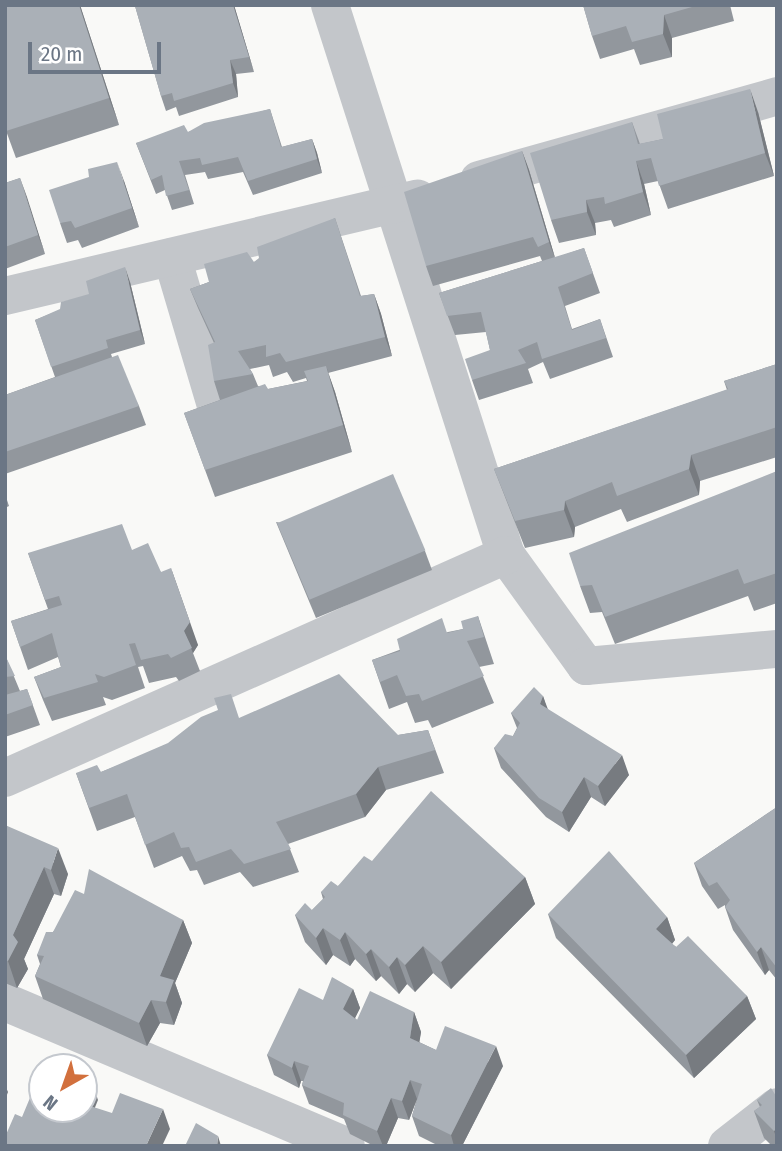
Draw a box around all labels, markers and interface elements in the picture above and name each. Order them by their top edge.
scale bar [32,28,164,72]
text: 20 m [41,41,82,67]
north arrow [28,1053,98,1123]
text: N [39,1090,62,1115]

